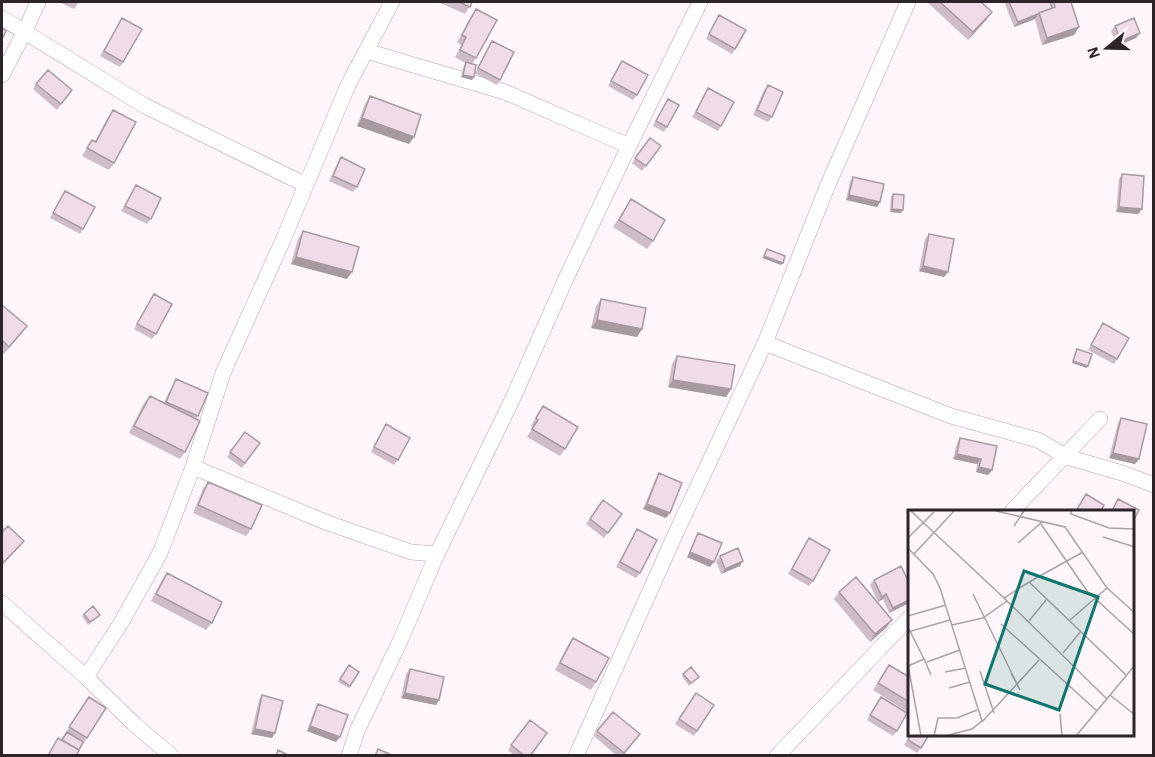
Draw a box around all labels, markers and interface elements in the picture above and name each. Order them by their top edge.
north arrow [1077,18,1137,78]
text: N [1084,45,1103,60]
inset map [908,510,1134,736]

